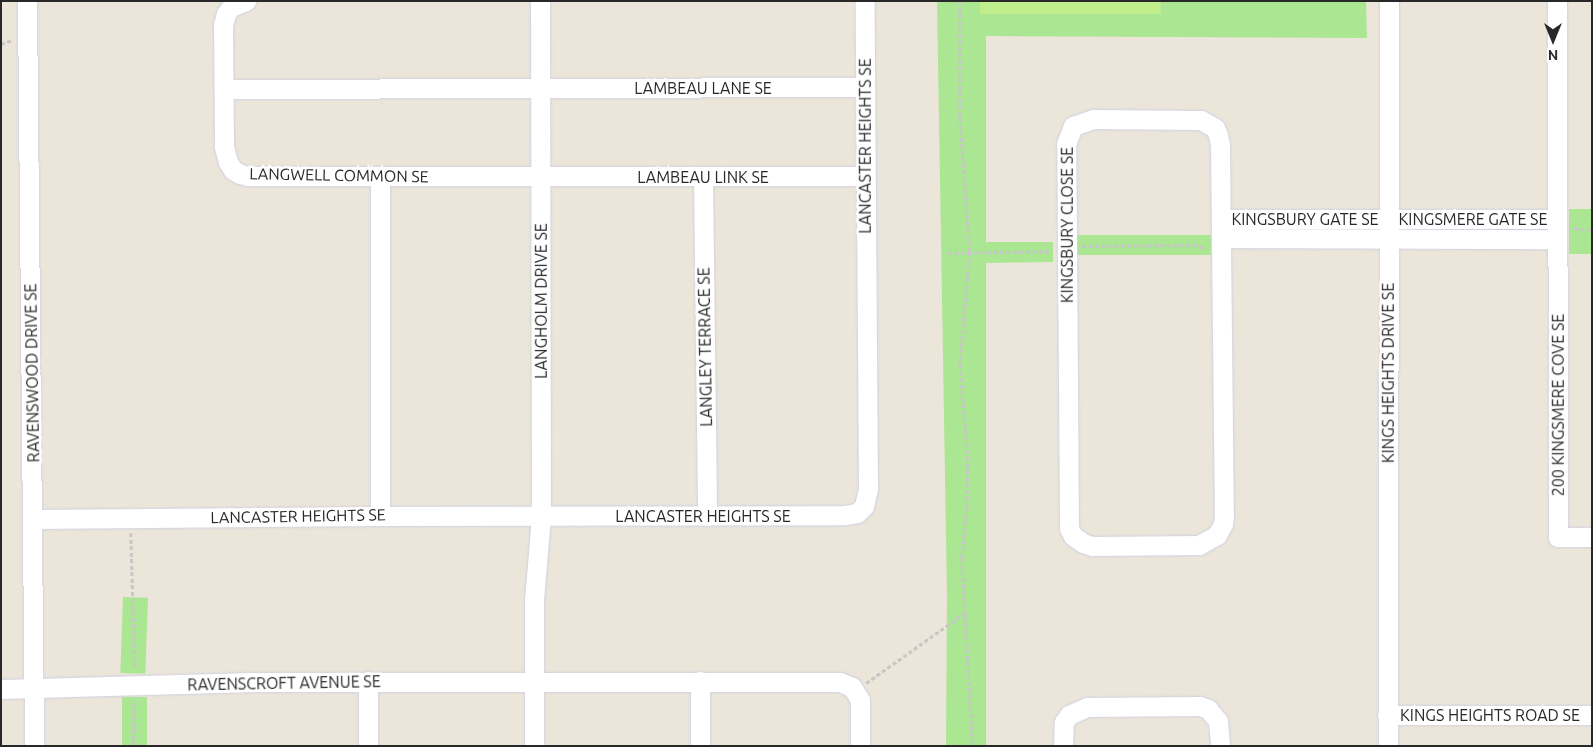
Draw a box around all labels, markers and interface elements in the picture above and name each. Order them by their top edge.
north arrow [1528,15,1578,65]
text: N [1548,47,1558,63]
street label: LANCASTER HEIGHTS SE [855,58,875,234]
street label: LAMBEAU LANE SE [634,78,772,98]
street label: KINGSBURY CLOSE SE [1057,147,1077,303]
street label: LANGWELL COMMON SE [249,164,429,186]
street label: LAMBEAU LINK SE [637,167,769,187]
street label: KINGSBURY GATE SE [1231,209,1379,229]
street label: KINGSMERE GATE SE [1399,209,1547,229]
street label: LANGHOLM DRIVE SE [531,223,551,379]
street label: LANGLEY TERRACE SE [694,267,716,427]
street label: RAVENSWOOD DRIVE SE [21,283,43,463]
street label: KINGS HEIGHTS DRIVE SE [1378,283,1398,463]
street label: 200 KINGSMERE COVE SE [1548,314,1568,496]
street label: LANCASTER HEIGHTS SE [210,505,386,527]
street label: LANCASTER HEIGHTS SE [615,506,791,526]
street label: RAVENSCROFT AVENUE SE [187,672,381,694]
street label: KINGS HEIGHTS ROAD SE [1400,705,1580,725]

